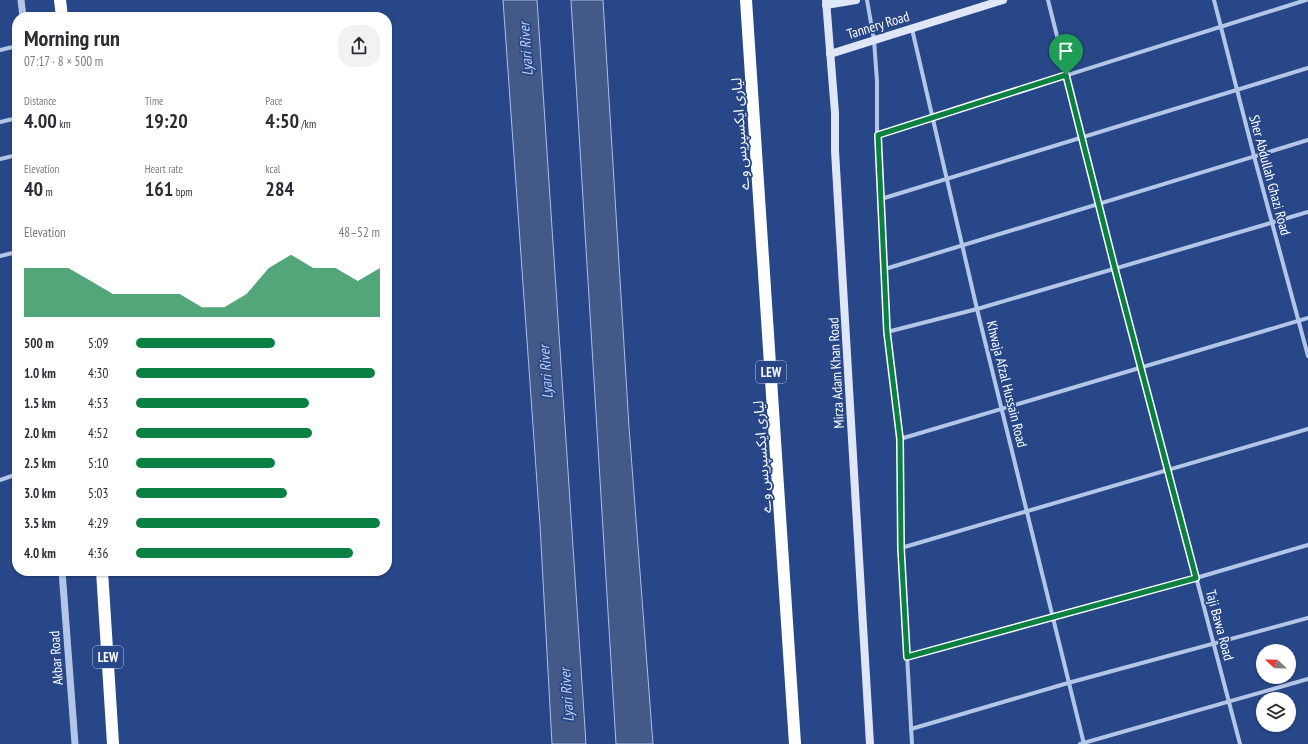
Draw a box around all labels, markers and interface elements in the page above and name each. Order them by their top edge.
street label: Tannery Road [845,7,911,43]
water label: Lyari River [514,20,537,77]
text: Morning run [24,24,120,52]
button: share [338,25,380,67]
pin [1049,34,1083,75]
icon: arrive [1055,40,1077,62]
text: 07:17 · 8 × 500 m [24,53,103,70]
street label: لیاری ایکسپریس وے [727,77,754,191]
text: Distance [24,94,56,108]
text: Time [145,94,164,108]
text: Pace [265,94,283,108]
text: 4.00 [24,108,57,134]
text: 19:20 [145,108,188,134]
text: 4:50 [265,108,299,134]
street label: Sher Abdullah Ghazi Road [1245,113,1295,237]
text: km [57,117,71,131]
text: /km [299,117,316,131]
text: Elevation [24,162,59,176]
text: Heart rate [145,162,183,176]
text: kcal [265,162,280,176]
text: 40 [24,176,43,202]
text: 161 [145,176,173,202]
text: 284 [265,176,294,202]
text: m [43,185,53,199]
text: bpm [173,185,192,199]
text: Elevation [24,224,66,241]
text: 48–52 m [338,224,380,241]
street label: Mirza Adam Khan Road [824,317,848,429]
street label: Khwaja Afzal Hussain Road [983,319,1031,449]
text: 500 m [24,335,54,352]
text: 5:09 [88,335,108,352]
water label: Lyari River [534,343,557,400]
road number: LEW [756,361,786,383]
text: 1.0 km [24,365,56,382]
text: 4:30 [88,365,108,382]
text: 1.5 km [24,395,56,412]
text: 4:53 [88,395,108,412]
street label: لیاری ایکسپریس وے [749,400,776,514]
text: 2.0 km [24,425,56,442]
text: 4:52 [88,425,108,442]
text: 2.5 km [24,455,56,472]
text: 5:10 [88,455,108,472]
text: 3.0 km [24,485,56,502]
text: 5:03 [88,485,108,502]
text: 3.5 km [24,515,56,532]
text: 4:29 [88,515,108,532]
text: 4.0 km [24,545,56,562]
text: 4:36 [88,545,108,562]
street label: Taji Bawa Road [1202,588,1238,662]
street label: Akbar Road [45,630,67,686]
north arrow [1256,644,1296,684]
map controls [1256,644,1296,732]
road number: LEW [93,646,123,668]
water label: Lyari River [555,666,578,723]
button: layers [1256,692,1296,732]

